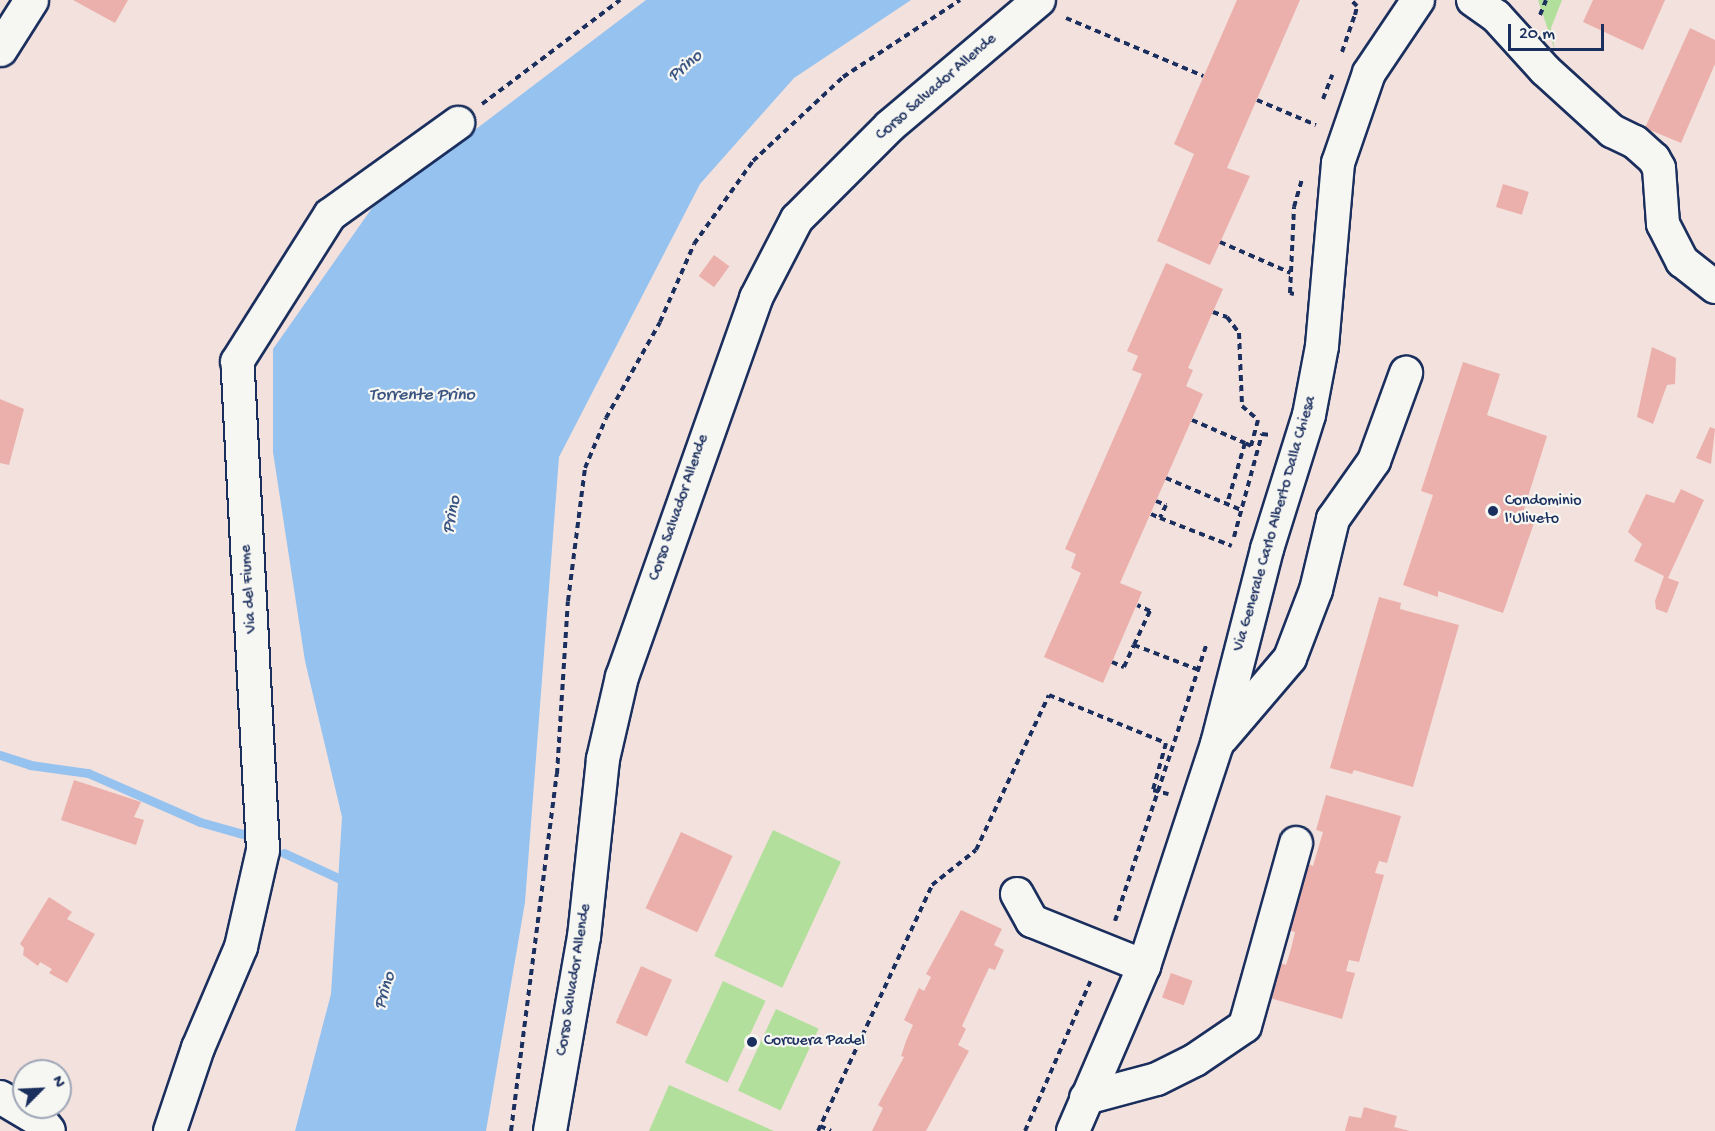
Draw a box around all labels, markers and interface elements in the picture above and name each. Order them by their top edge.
scale bar [1511,12,1607,50]
text: 20 m [1519,24,1555,45]
street label: Corso Salvador Allende [873,30,1001,146]
water label: Prino [664,46,708,88]
water label: Torrente Prino [369,385,475,407]
street label: Via Generale Carlo Alberto Dalla Chiesa [1230,394,1322,654]
street label: Corso Salvador Allende [646,432,714,584]
place label: Condominio l'Uliveto [1505,492,1581,530]
water label: Prino [438,494,468,536]
marker: Condominio l'Uliveto [1486,504,1500,518]
street label: Via del Fiume [237,544,263,634]
street label: Corso Salvador Allende [554,903,596,1057]
water label: Prino [370,970,402,1012]
place label: Corcuera Padel [764,1032,865,1052]
marker: Corcuera Padel [745,1035,759,1049]
north arrow [12,1059,72,1119]
text: N [46,1074,68,1091]

